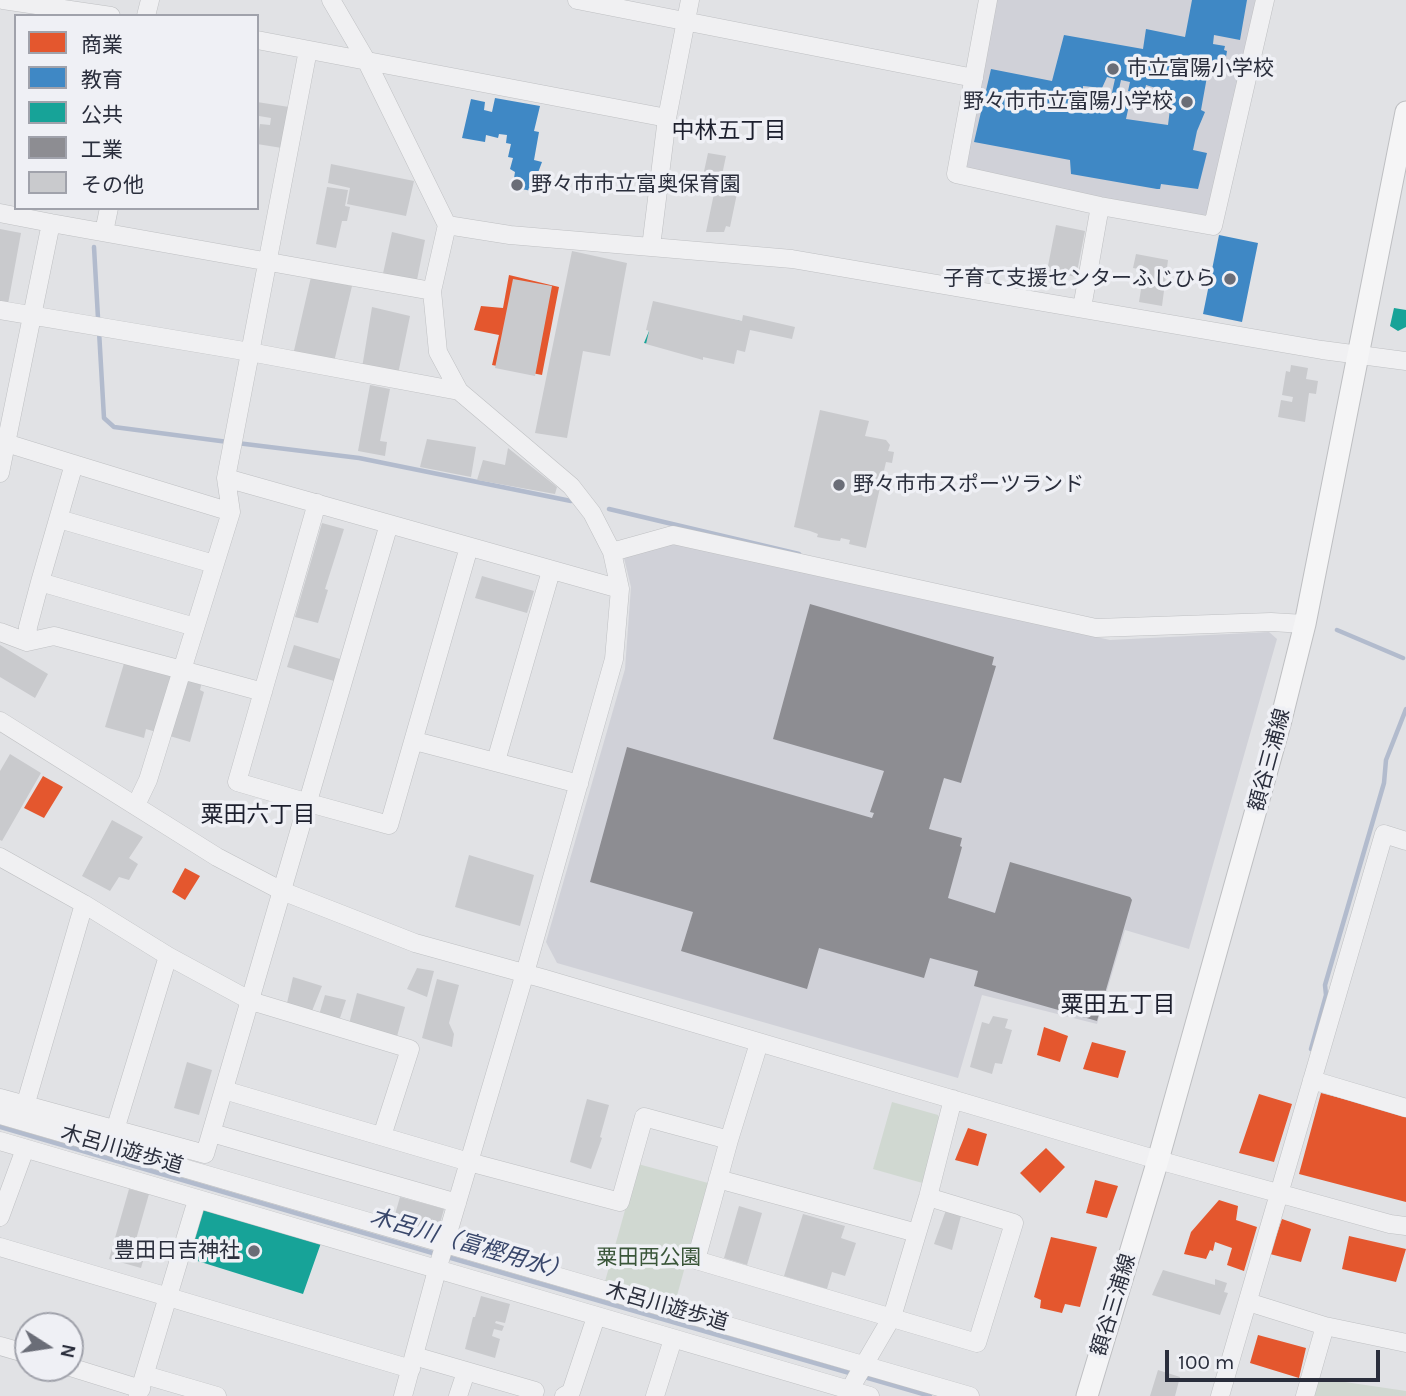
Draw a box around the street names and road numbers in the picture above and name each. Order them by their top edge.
street label: 額谷三浦線 [1244,706,1296,814]
street label: 木呂川遊歩道 [58,1121,186,1179]
street label: 額谷三浦線 [1087,1251,1141,1359]
street label: 木呂川遊歩道 [603,1278,731,1336]

